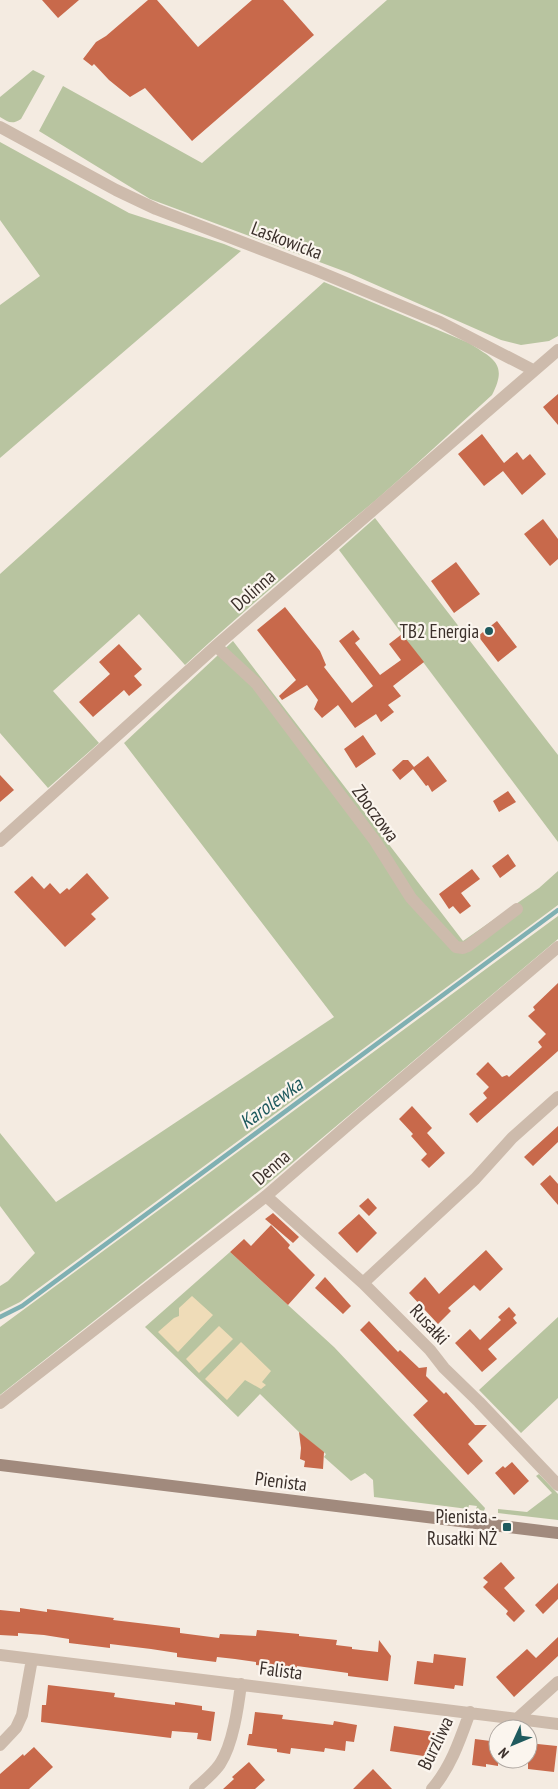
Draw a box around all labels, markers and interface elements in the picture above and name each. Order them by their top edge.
street label: Laskowicka [248,216,326,264]
street label: Dolinna [226,564,280,616]
place label: TB2 Energia [400,619,479,643]
marker: TB2 Energia [483,625,495,637]
street label: Zboczowa [347,780,405,846]
water label: Karolewka [234,1071,309,1135]
street label: Denna [247,1144,295,1190]
street label: Rusałki [405,1299,455,1349]
street label: Pienista [254,1466,308,1496]
place label: Pienista - Rusałki NŻ [427,1504,497,1550]
marker: Pienista - Rusałki NŻ [501,1521,513,1533]
street label: Falista [258,1655,304,1685]
street label: Burzliwa [412,1712,458,1774]
north arrow [488,1719,538,1769]
text: N [495,1744,513,1762]

